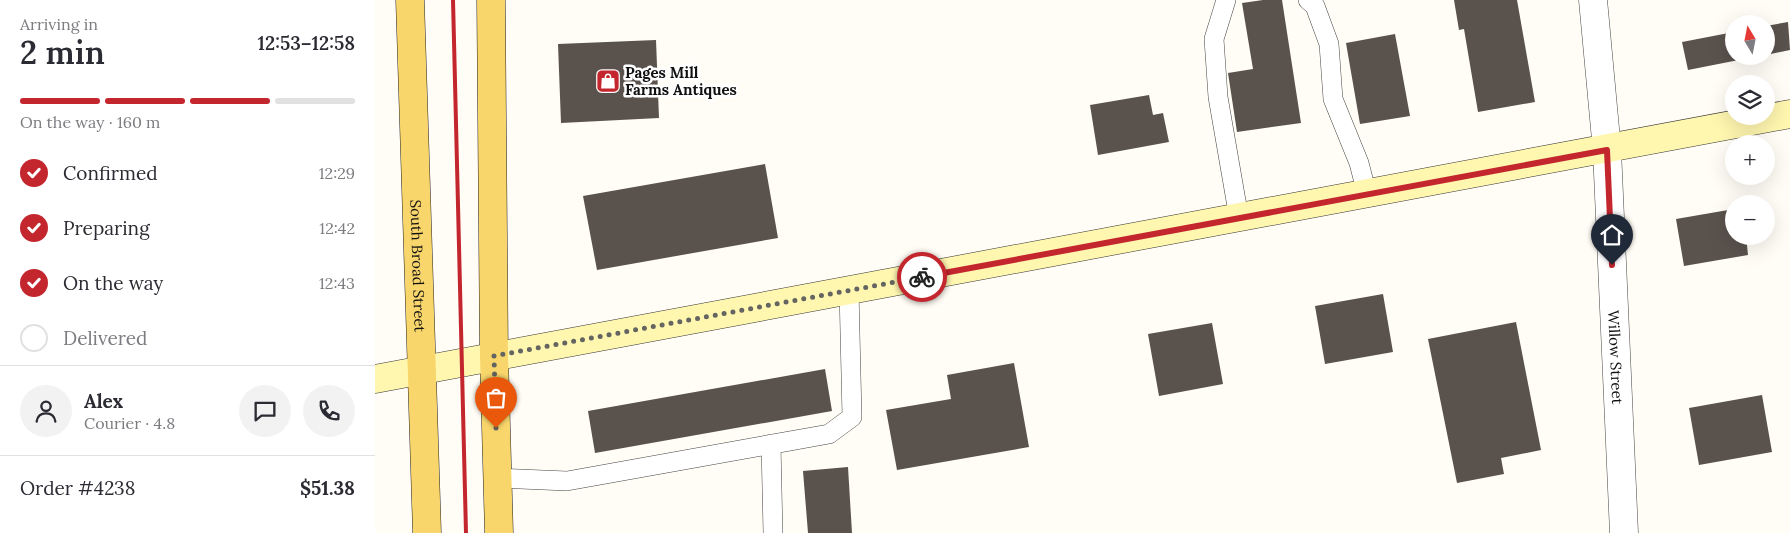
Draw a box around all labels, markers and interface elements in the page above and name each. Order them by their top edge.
text: Arriving in [20,14,98,34]
north arrow [1725,15,1775,65]
map controls [1725,15,1775,245]
text: 12:53–12:58 [258,31,355,55]
text: 2 min [20,32,105,73]
place label: Pages Mill Farms Antiques [625,63,737,99]
shop icon: Pages Mill Farms Antiques [595,68,621,94]
button: layers [1725,75,1775,125]
text: On the way · 160 m [20,112,160,132]
button: + [1725,135,1775,185]
icon: check [20,159,48,187]
text: Confirmed [63,161,158,185]
text: 12:29 [319,163,355,183]
button: − [1725,195,1775,245]
street label: South Broad Street [407,199,430,333]
icon: check [20,214,48,242]
pin [1591,214,1633,265]
text: Preparing [63,216,150,240]
text: 12:42 [319,218,355,238]
icon: home [1598,221,1626,249]
courier [897,252,947,302]
icon: bike [908,263,936,291]
icon: check [20,269,48,297]
text: On the way [63,271,163,295]
text: 12:43 [319,273,355,293]
street label: Willow Street [1605,310,1628,405]
text: Delivered [63,326,147,350]
pin [475,377,517,428]
icon: bag [482,384,510,412]
button: person [20,385,72,437]
button: chat [239,385,291,437]
button: phone [303,385,355,437]
text: Alex [84,389,123,413]
text: Courier · 4.8 [84,413,175,433]
text: Order #4238 [20,476,135,500]
text: $51.38 [300,476,355,500]

